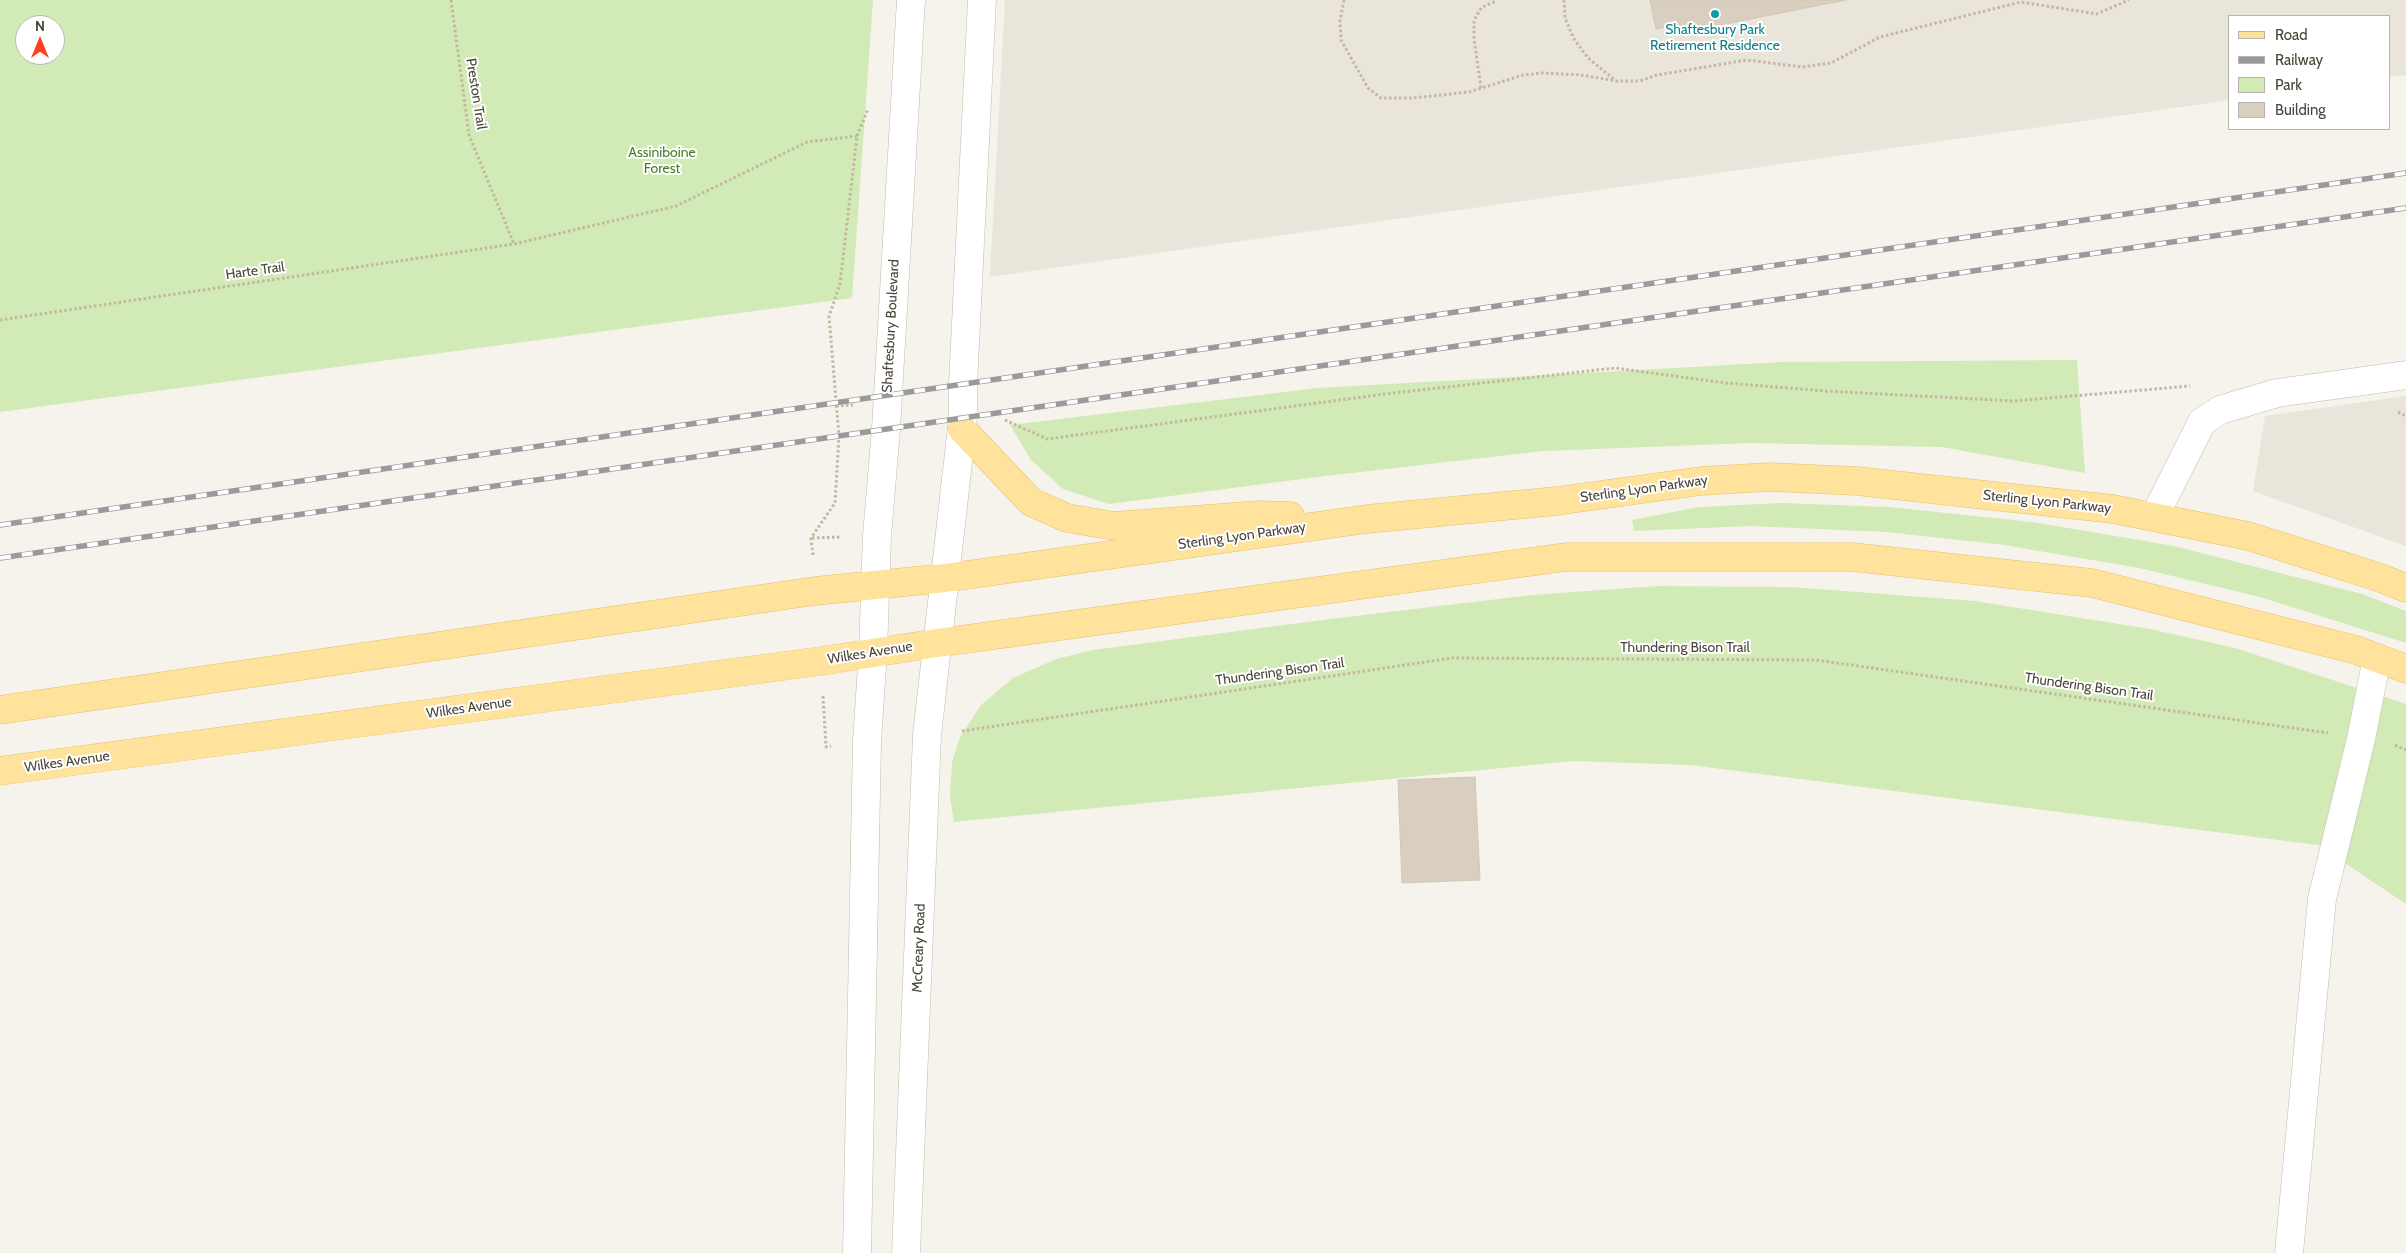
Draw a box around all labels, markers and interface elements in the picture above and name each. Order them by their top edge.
marker: Shaftesbury Park Retirement Residence [1709,8,1721,20]
north arrow [15,15,65,65]
legend [2228,15,2391,130]
text: N [35,17,45,35]
place label: Shaftesbury Park Retirement Residence [1650,22,1780,54]
text: Road [2275,26,2308,44]
text: Railway [2275,51,2323,69]
street label: Preston Trail [462,57,490,131]
text: Park [2275,76,2302,94]
text: Building [2275,101,2326,119]
park label: Assiniboine Forest [628,145,696,178]
street label: Harte Trail [224,259,286,283]
street label: Shaftesbury Boulevard [879,259,903,393]
street label: Sterling Lyon Parkway [1579,472,1709,506]
street label: Sterling Lyon Parkway [1982,487,2112,517]
street label: Sterling Lyon Parkway [1177,519,1307,553]
street label: Wilkes Avenue [826,638,914,668]
street label: Thundering Bison Trail [1620,640,1750,656]
street label: Thundering Bison Trail [1215,655,1345,689]
street label: Thundering Bison Trail [2024,670,2154,704]
street label: Wilkes Avenue [425,694,513,722]
street label: Wilkes Avenue [23,748,111,776]
street label: McCreary Road [909,903,929,993]

